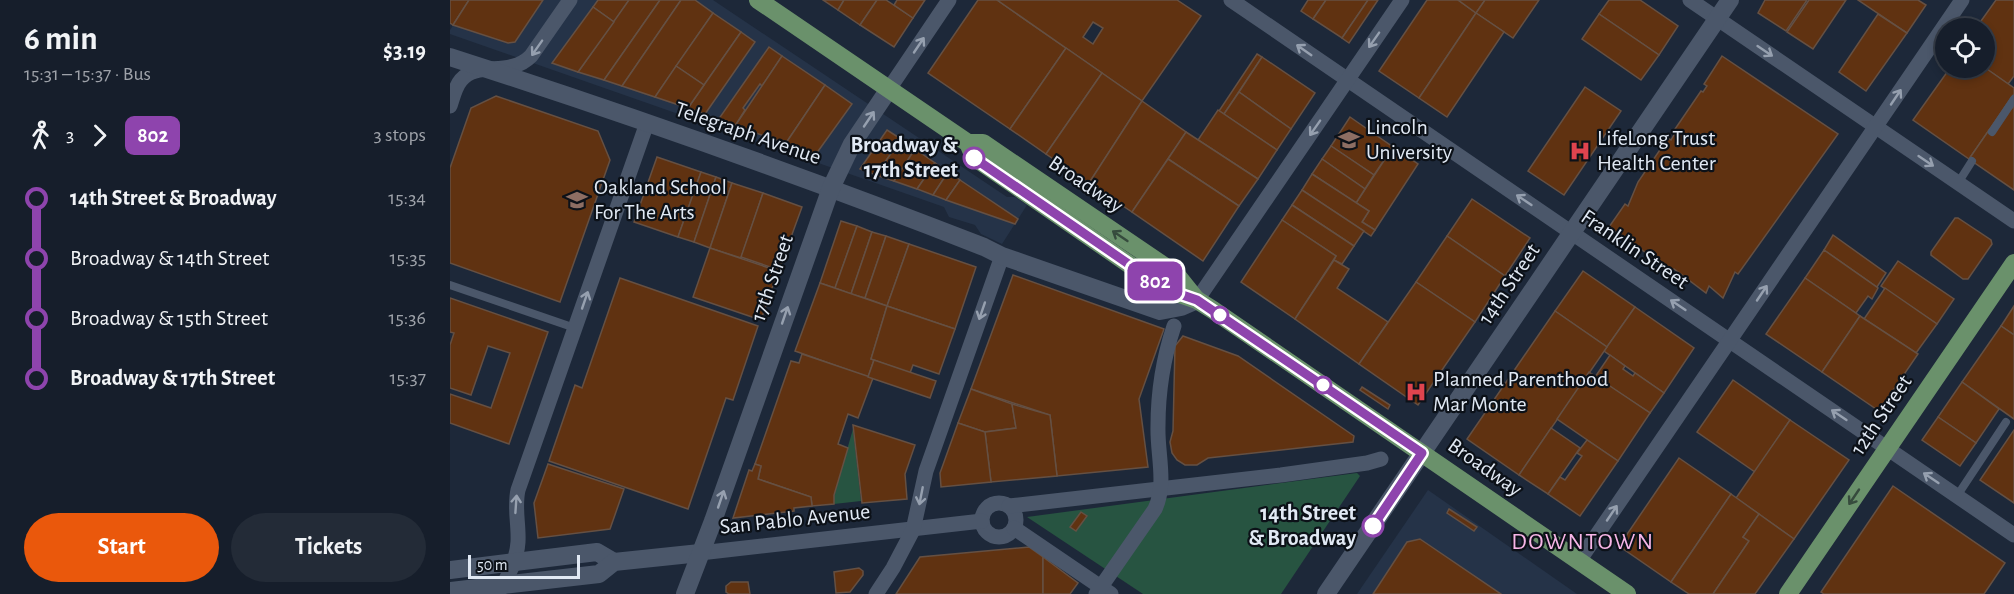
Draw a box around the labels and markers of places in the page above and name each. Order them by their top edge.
place label: Lincoln University [1366,116,1453,163]
place label: LifeLong Trust Health Center [1597,127,1716,174]
school or university icon: Lincoln University [1337,128,1361,152]
place label: Broadway & 17th Street [850,134,959,181]
hospital icon: LifeLong Trust Health Center [1568,139,1592,163]
marker: Broadway & 17th Street [963,147,985,169]
place label: Oakland School For The Arts [594,176,727,223]
school or university icon: Oakland School For The Arts [565,188,589,212]
unlabelled marker [1211,306,1229,324]
place label: Planned Parenthood Mar Monte [1433,368,1608,415]
unlabelled marker [1314,376,1332,394]
hospital icon: Planned Parenthood Mar Monte [1404,380,1428,404]
place label: 14th Street & Broadway [1248,502,1357,550]
marker: 14th Street & Broadway [1362,515,1384,537]

